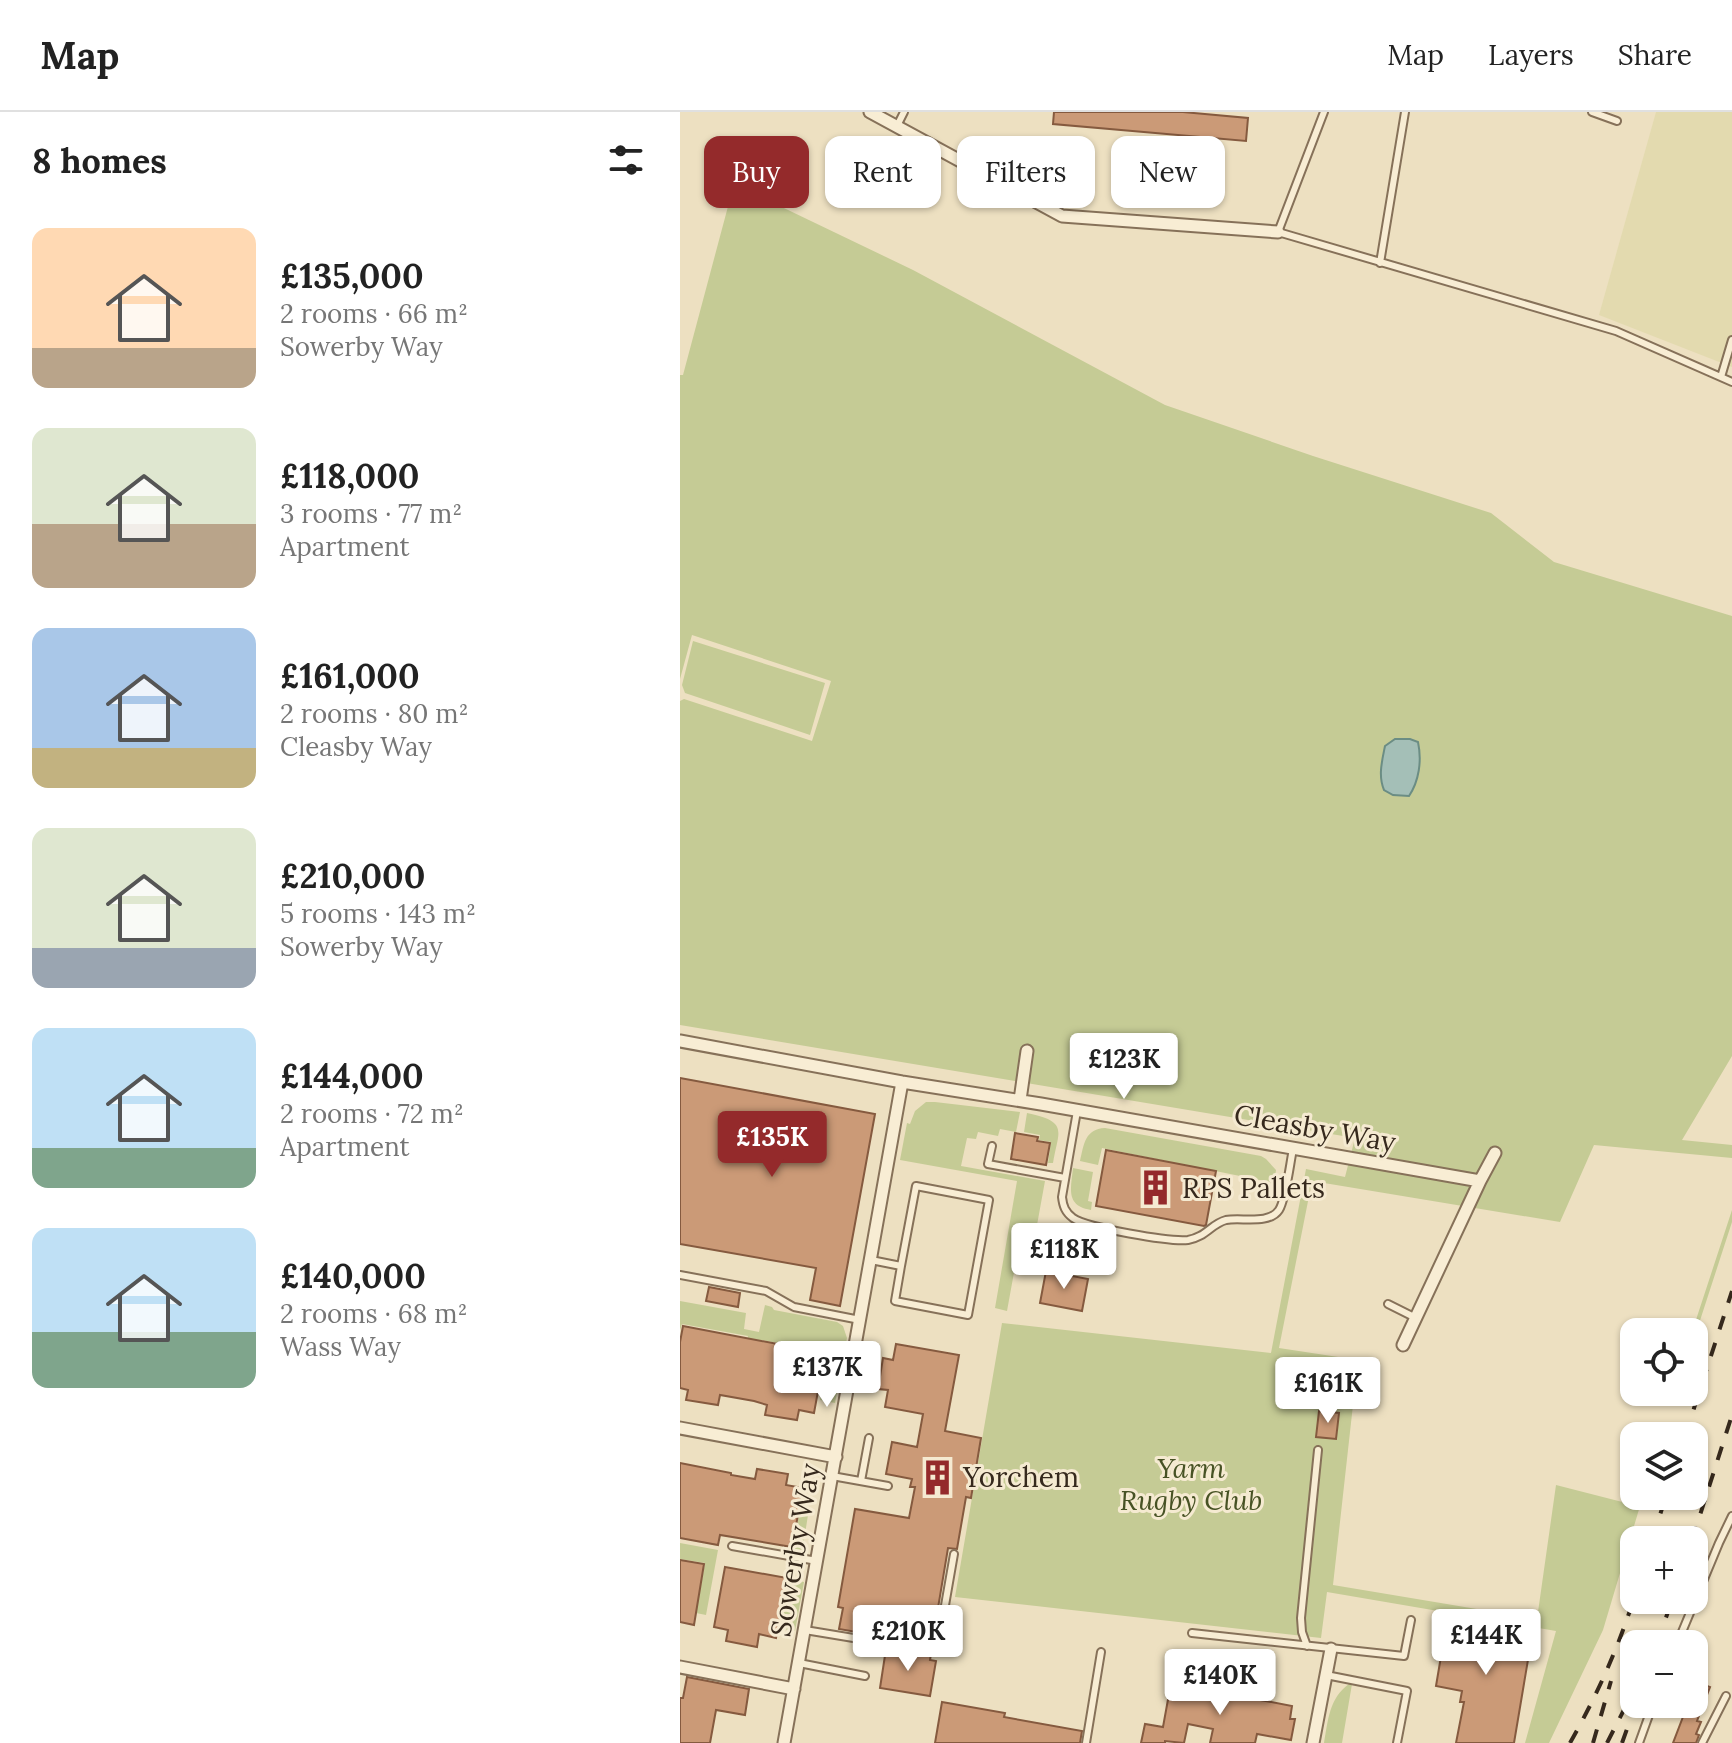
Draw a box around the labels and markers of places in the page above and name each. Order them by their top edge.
pin: £123K [1068,1033,1180,1101]
pin: £135K [716,1111,828,1179]
building icon: RPS Pallets [1137,1169,1175,1207]
place label: RPS Pallets [1182,1170,1325,1206]
pin: £118K [1008,1223,1120,1291]
pin: £137K [771,1341,883,1409]
pin: £161K [1272,1357,1384,1425]
building icon: Yorchem [918,1458,956,1496]
place label: Yorchem [962,1459,1079,1495]
pin: £210K [852,1605,964,1673]
pin: £144K [1430,1609,1542,1677]
pin: £140K [1164,1649,1276,1717]

